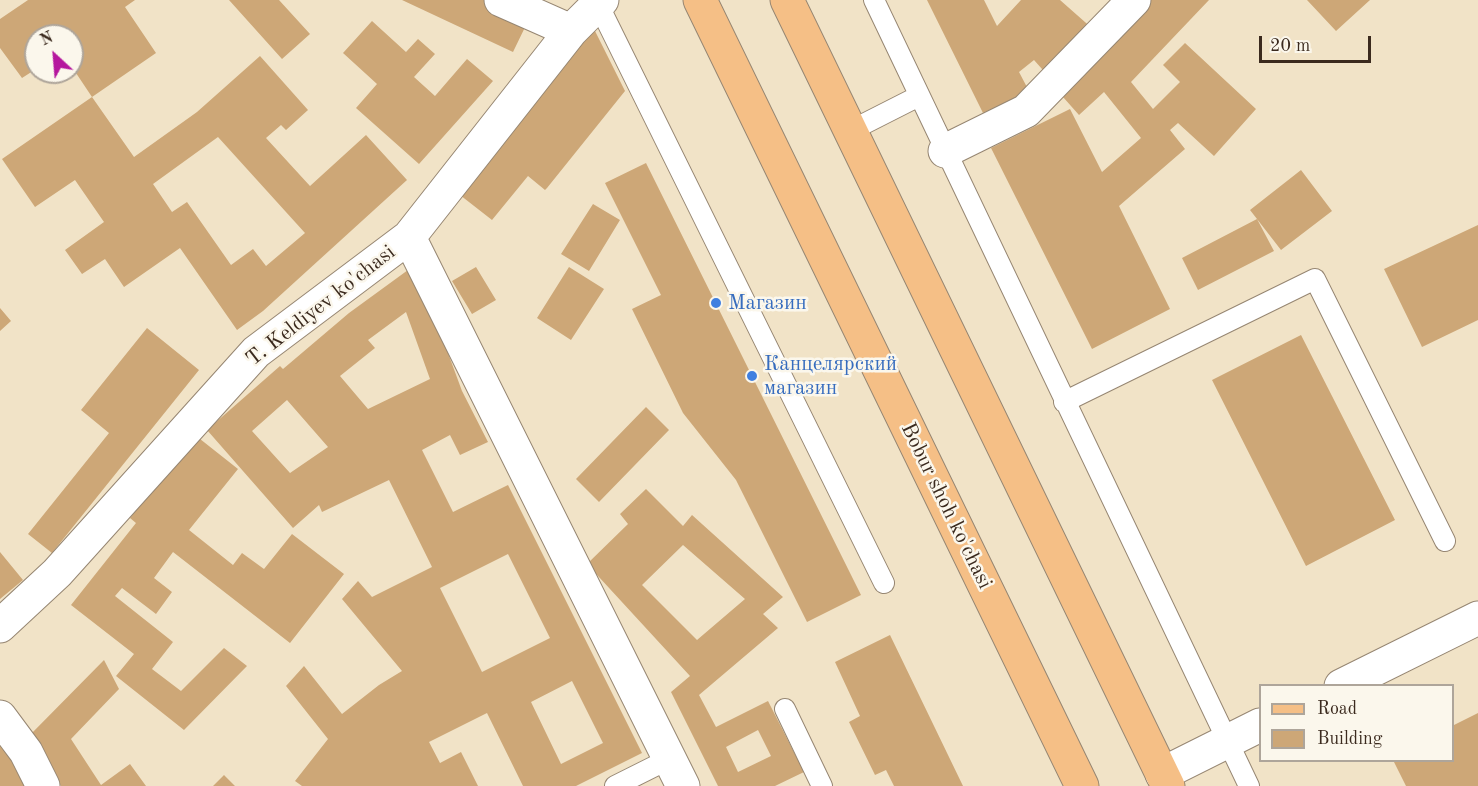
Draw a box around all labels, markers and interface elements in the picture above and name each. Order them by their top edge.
north arrow [24,24,84,84]
scale bar [1262,24,1374,62]
text: N [38,30,56,49]
text: 20 m [1270,37,1310,55]
street label: T. Keldiyev ko'chasi [241,240,401,372]
place label: Магазин [728,290,807,316]
marker: Магазин [709,296,723,310]
place label: Канцелярский магазин [764,351,897,401]
marker: Канцелярский магазин [745,369,759,383]
street label: Bobur shoh ko'chasi [895,419,997,593]
legend [1259,684,1454,762]
text: Road [1317,700,1357,718]
text: Building [1317,730,1382,748]

